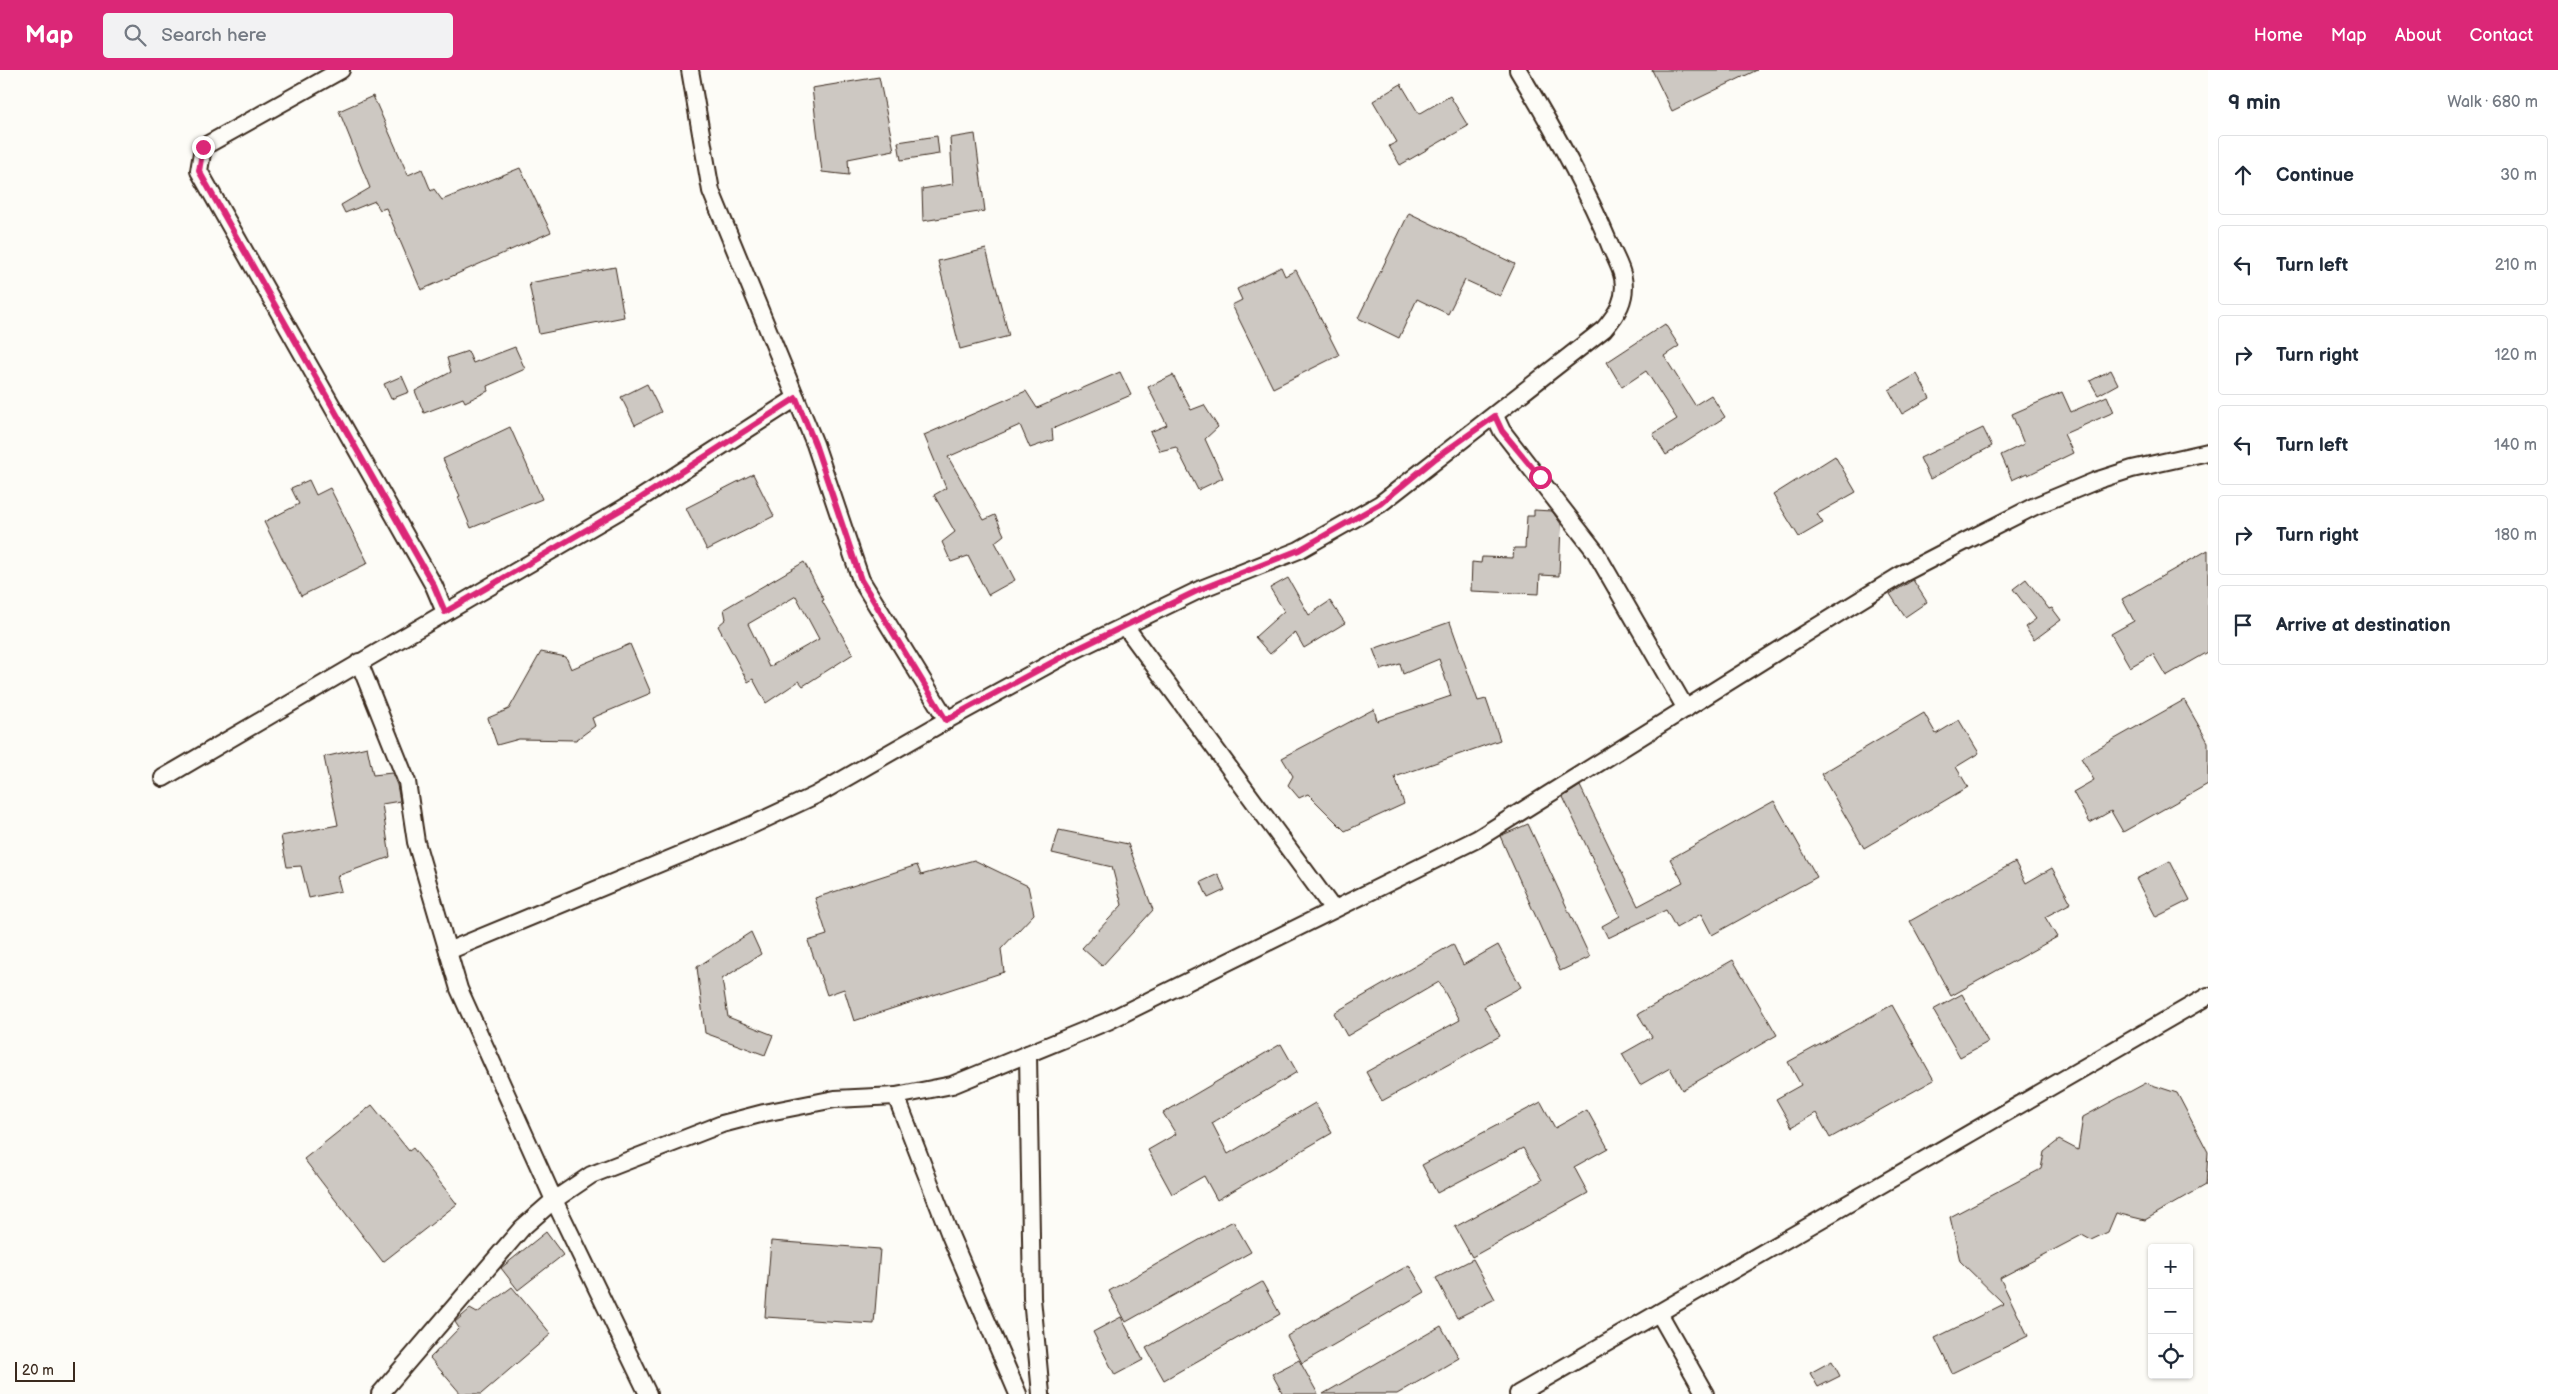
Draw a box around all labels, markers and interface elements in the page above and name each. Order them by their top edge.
search box [103,13,453,58]
text: Map [25,21,73,50]
icon: search [121,21,149,49]
text: Search here [161,24,267,47]
text: Home [2254,25,2303,46]
text: Map [2331,25,2367,46]
text: About [2395,25,2442,46]
text: Contact [2470,25,2533,46]
text: 9 min [2228,90,2281,115]
text: Walk · 680 m [2447,93,2538,112]
route end [192,136,215,159]
icon: ahead [2229,161,2257,189]
text: Continue [2276,164,2354,187]
text: 30 m [2500,166,2537,185]
icon: left [2229,251,2257,279]
text: Turn left [2276,254,2348,277]
text: 210 m [2495,256,2537,275]
icon: right [2229,341,2257,369]
text: Turn right [2276,344,2359,367]
text: 120 m [2494,346,2537,365]
icon: left [2229,431,2257,459]
text: Turn left [2276,434,2348,457]
text: 140 m [2494,436,2537,455]
route start [1529,466,1552,489]
icon: right [2229,521,2257,549]
text: Turn right [2276,524,2359,547]
text: 180 m [2495,526,2537,545]
icon: arrive [2229,611,2257,639]
text: Arrive at destination [2276,614,2451,637]
map controls [2148,1244,2193,1379]
button: + [2148,1244,2193,1289]
button: − [2148,1289,2193,1334]
button: locate [2148,1334,2193,1379]
scale bar [15,1359,75,1382]
text: 20 m [22,1362,54,1379]

